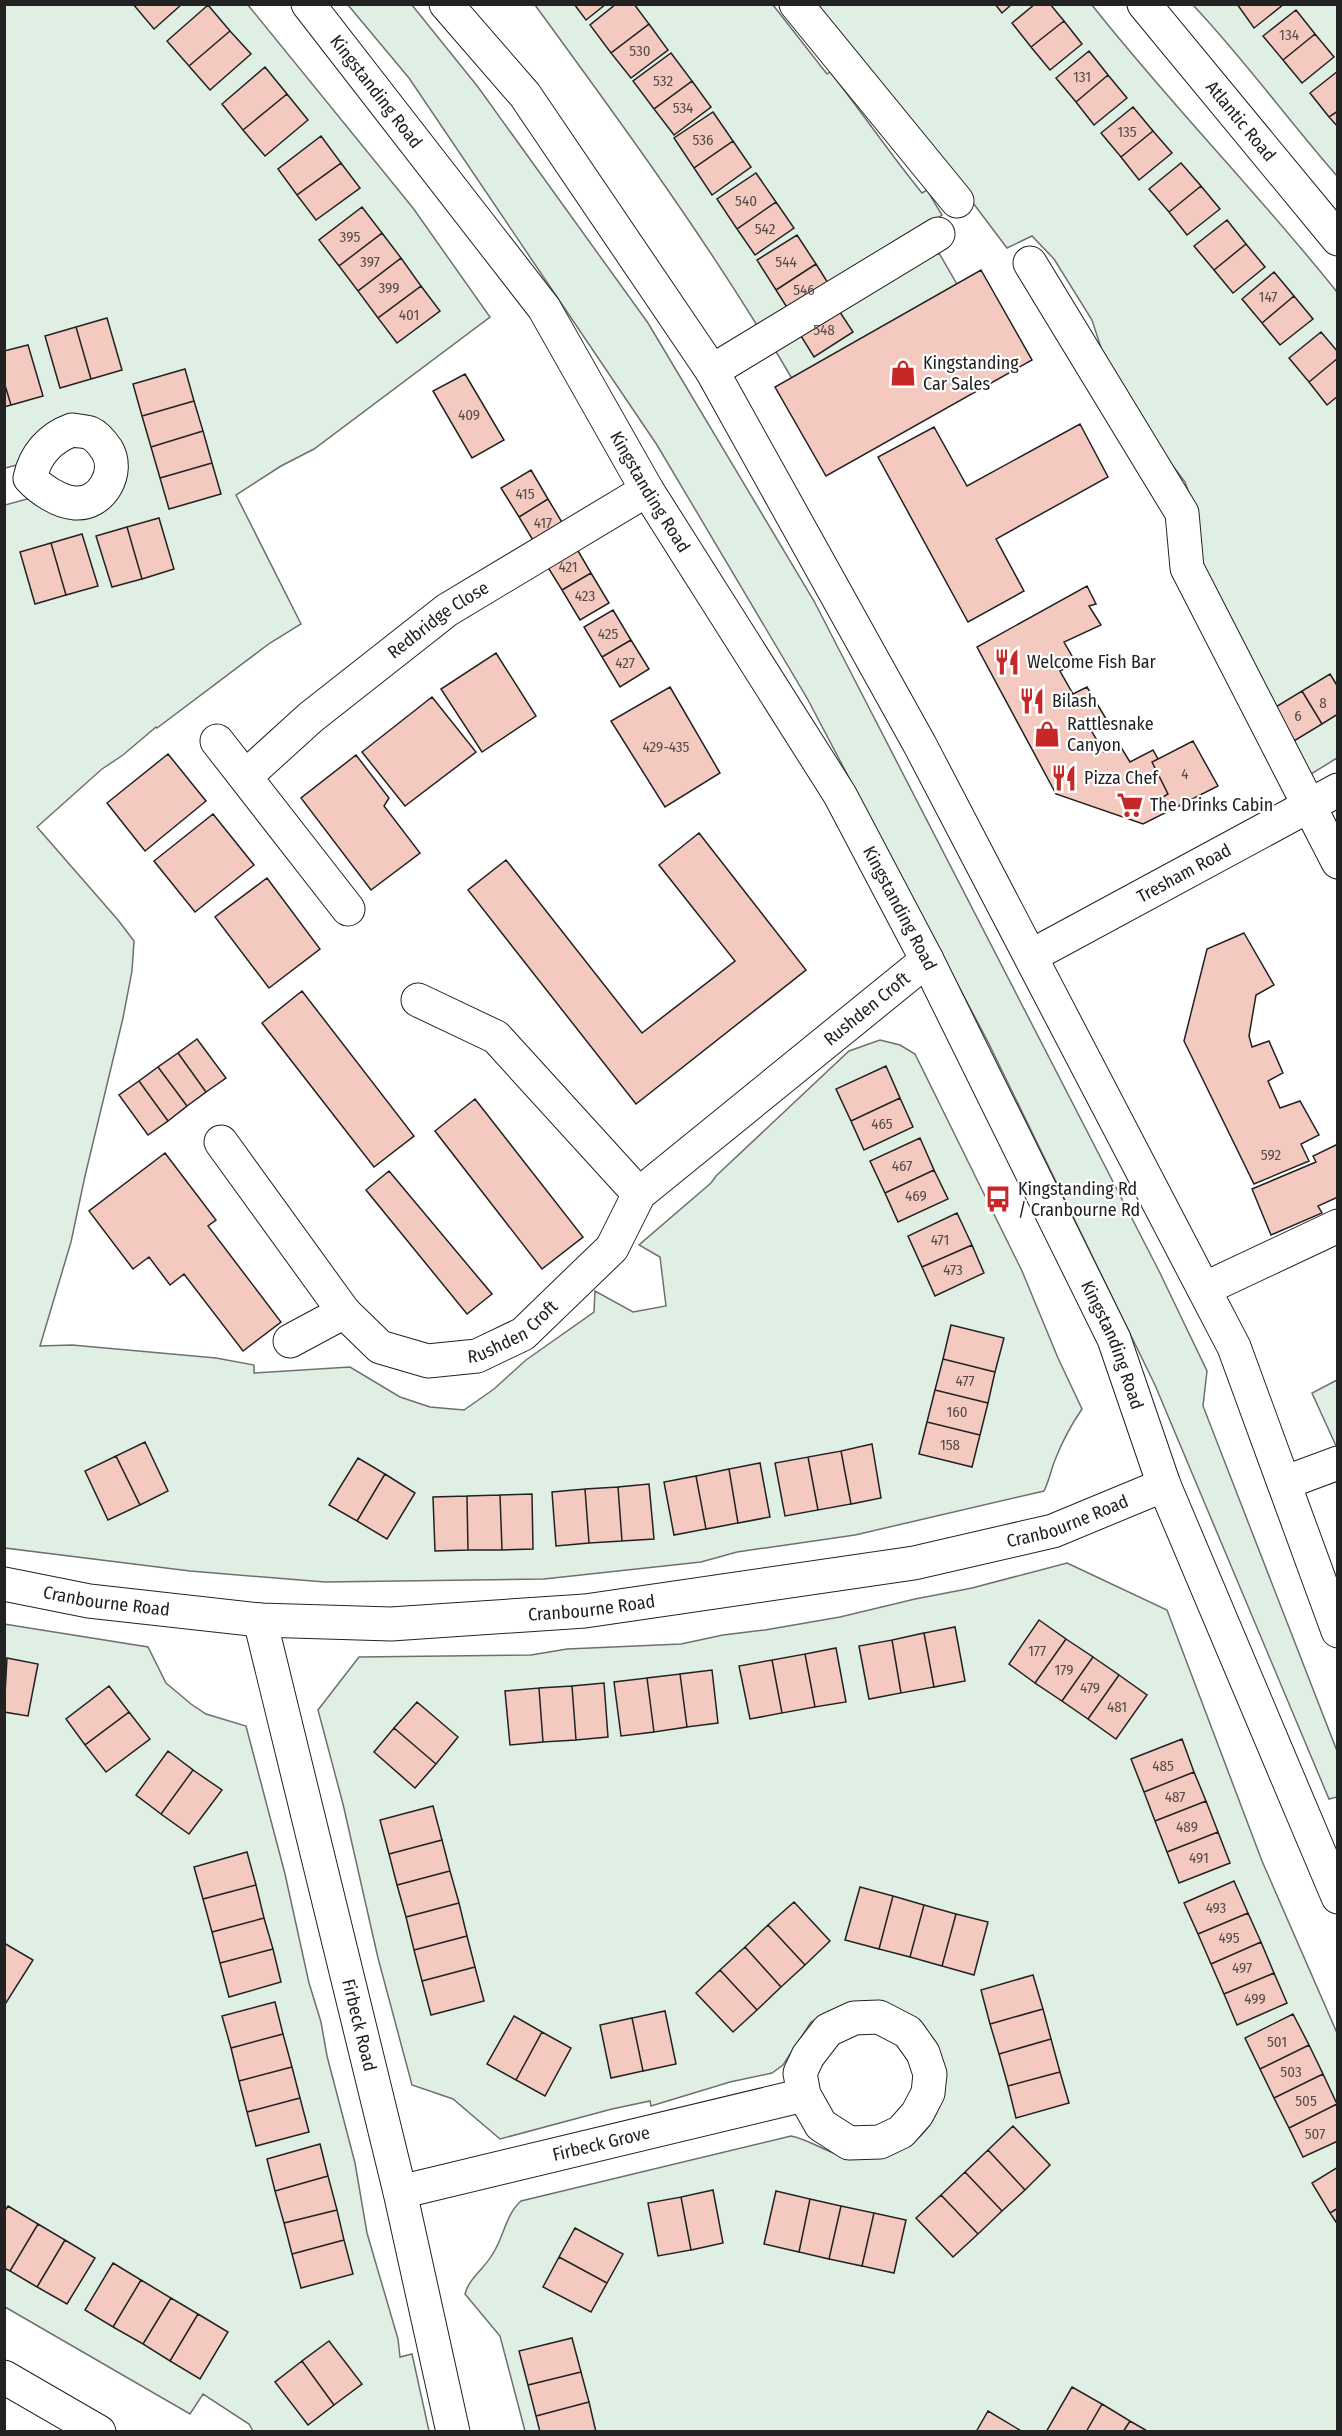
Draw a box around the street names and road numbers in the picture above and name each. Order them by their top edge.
street label: Kingstanding Road [325,31,427,153]
street label: Atlantic Road [1201,76,1280,166]
street label: Kingstanding Road [605,427,695,557]
street label: Redbridge Close [383,576,493,663]
street label: Tresham Road [1133,839,1235,908]
street label: Kingstanding Road [858,842,941,974]
street label: Rushden Croft [819,967,914,1050]
street label: Kingstanding Road [1076,1277,1148,1412]
street label: Rushden Croft [467,1296,562,1368]
street label: Cranbourne Road [1005,1490,1132,1552]
street label: Cranbourne Road [41,1581,171,1621]
street label: Cranbourne Road [527,1590,656,1626]
street label: Firbeck Road [337,1977,381,2073]
street label: Firbeck Grove [550,2121,652,2166]

